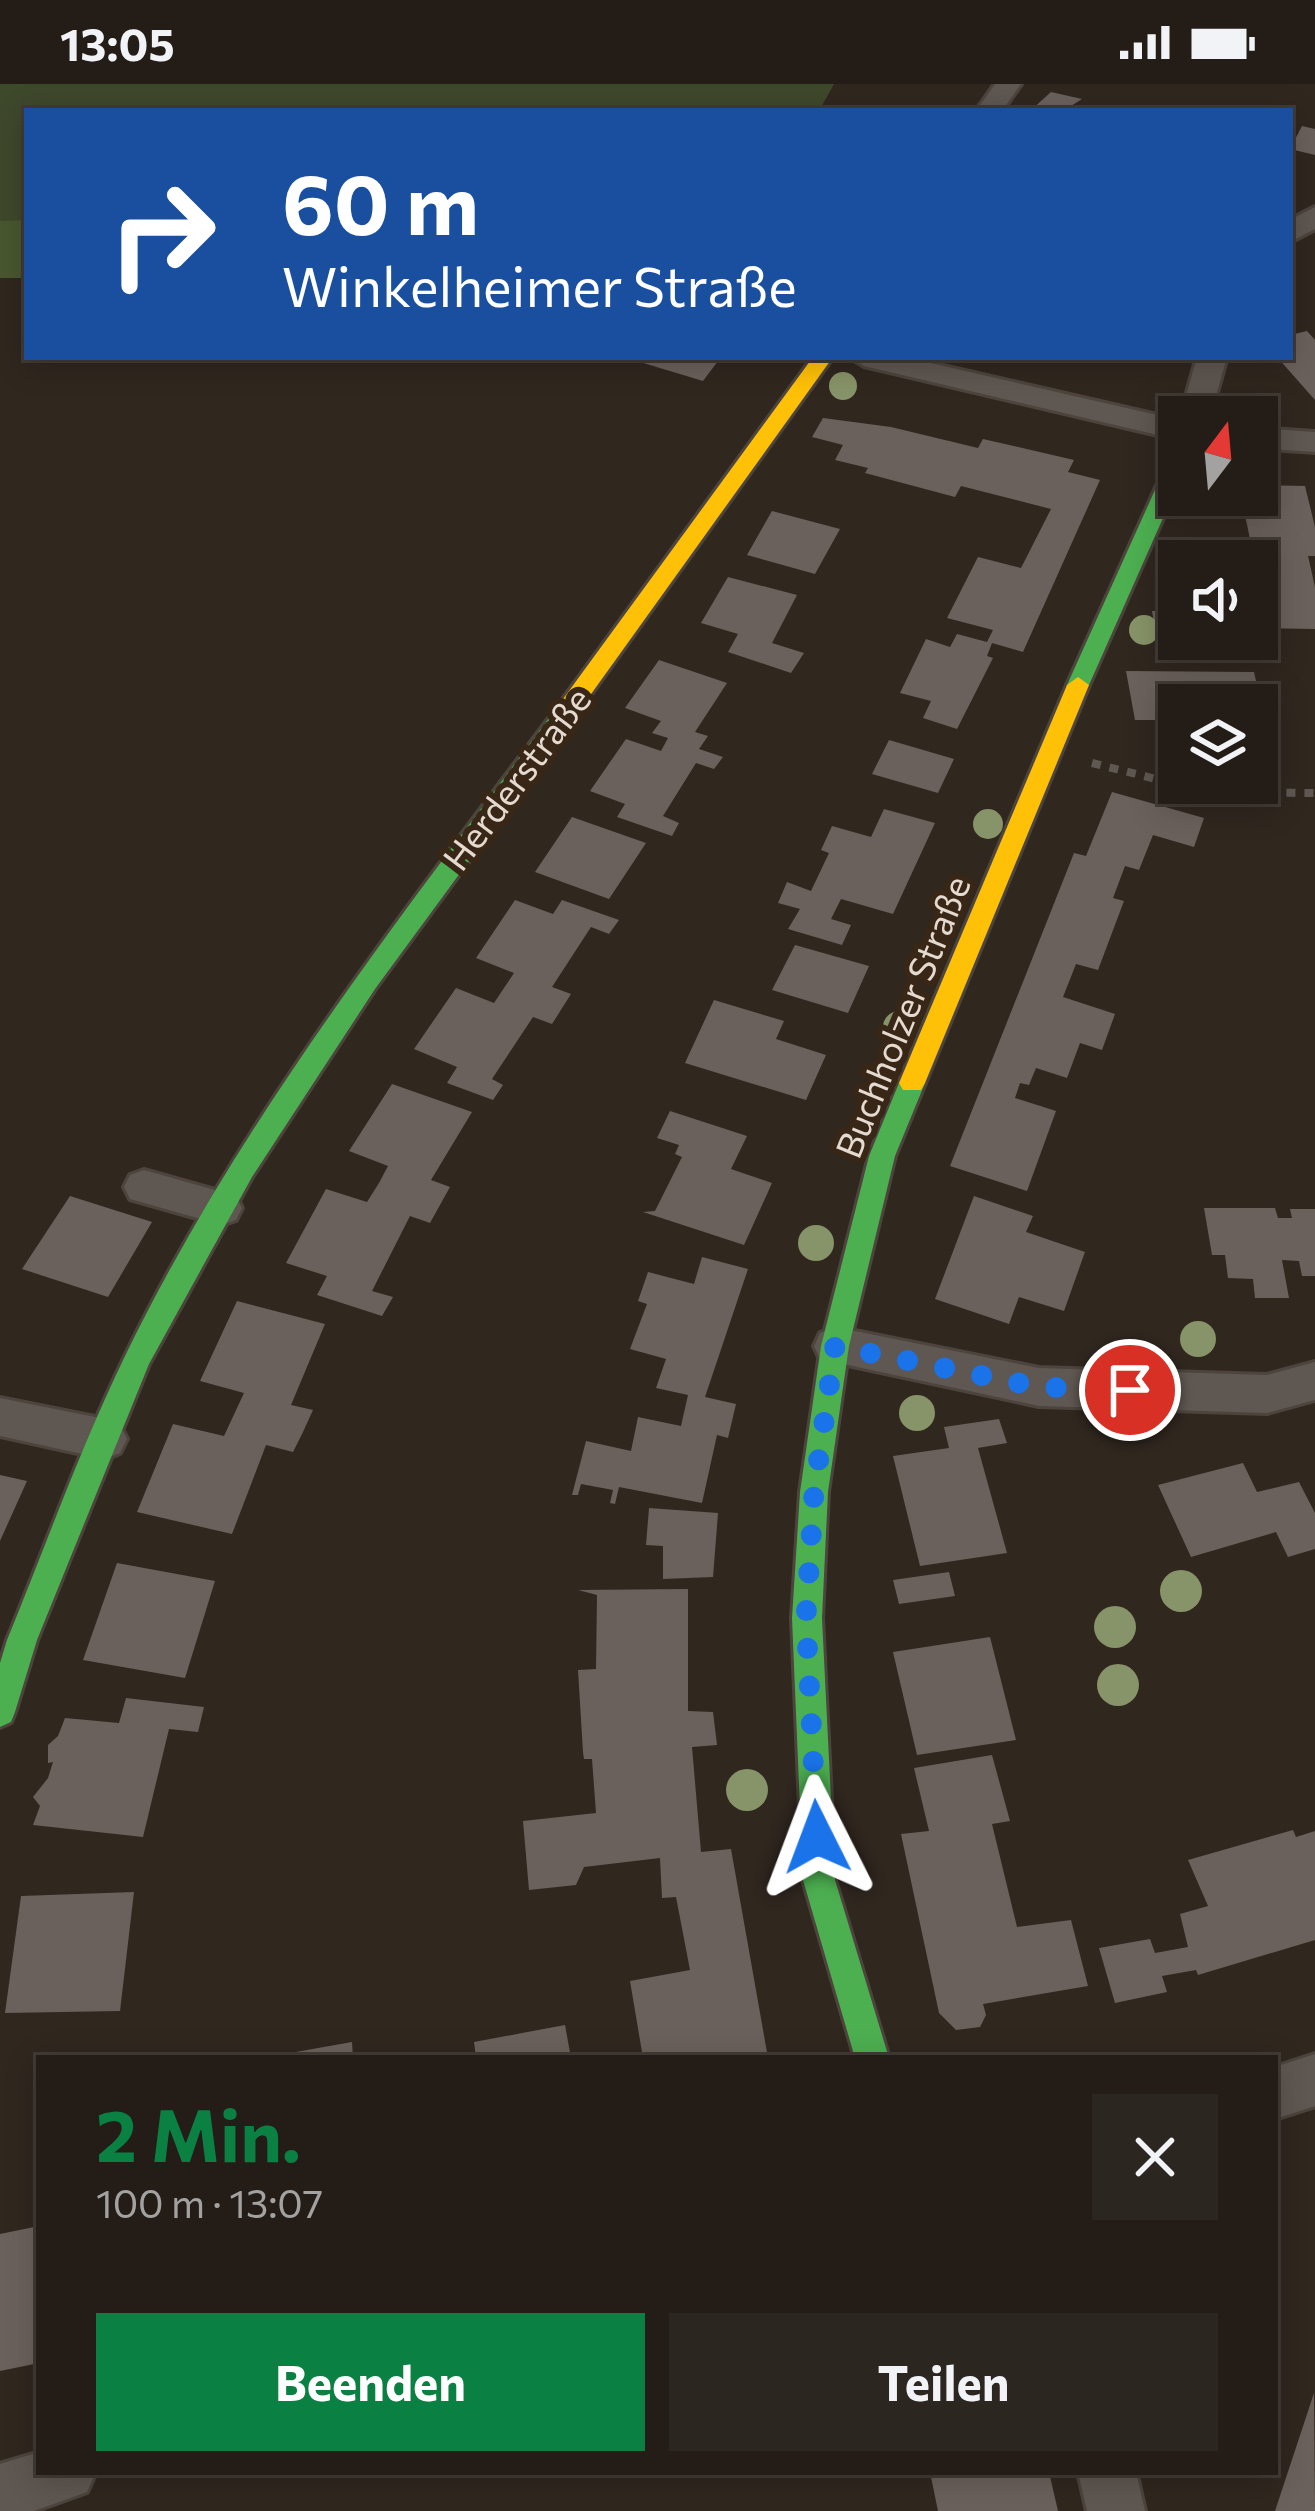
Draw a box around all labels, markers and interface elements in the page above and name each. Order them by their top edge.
text: 13:05 [60,15,175,70]
text: 60 m [282,150,479,252]
icon: right [84,156,240,312]
text: Winkelheimer Straße [282,252,797,318]
north arrow [1158,396,1278,516]
map controls [1158,396,1278,804]
button: sound [1158,540,1278,660]
street label: Herderstraße [432,678,599,878]
button: layers [1158,684,1278,804]
street label: Buchholzer Straße [824,869,978,1164]
pin [1079,1339,1181,1441]
icon: arrive [1097,1357,1163,1423]
position arrow [754,1774,880,1900]
text: 2 Min. [96,2089,301,2177]
button: close [1092,2094,1218,2220]
text: 100 m · 13:07 [96,2178,323,2226]
button: Beenden [96,2313,645,2451]
button: Teilen [669,2313,1218,2451]

